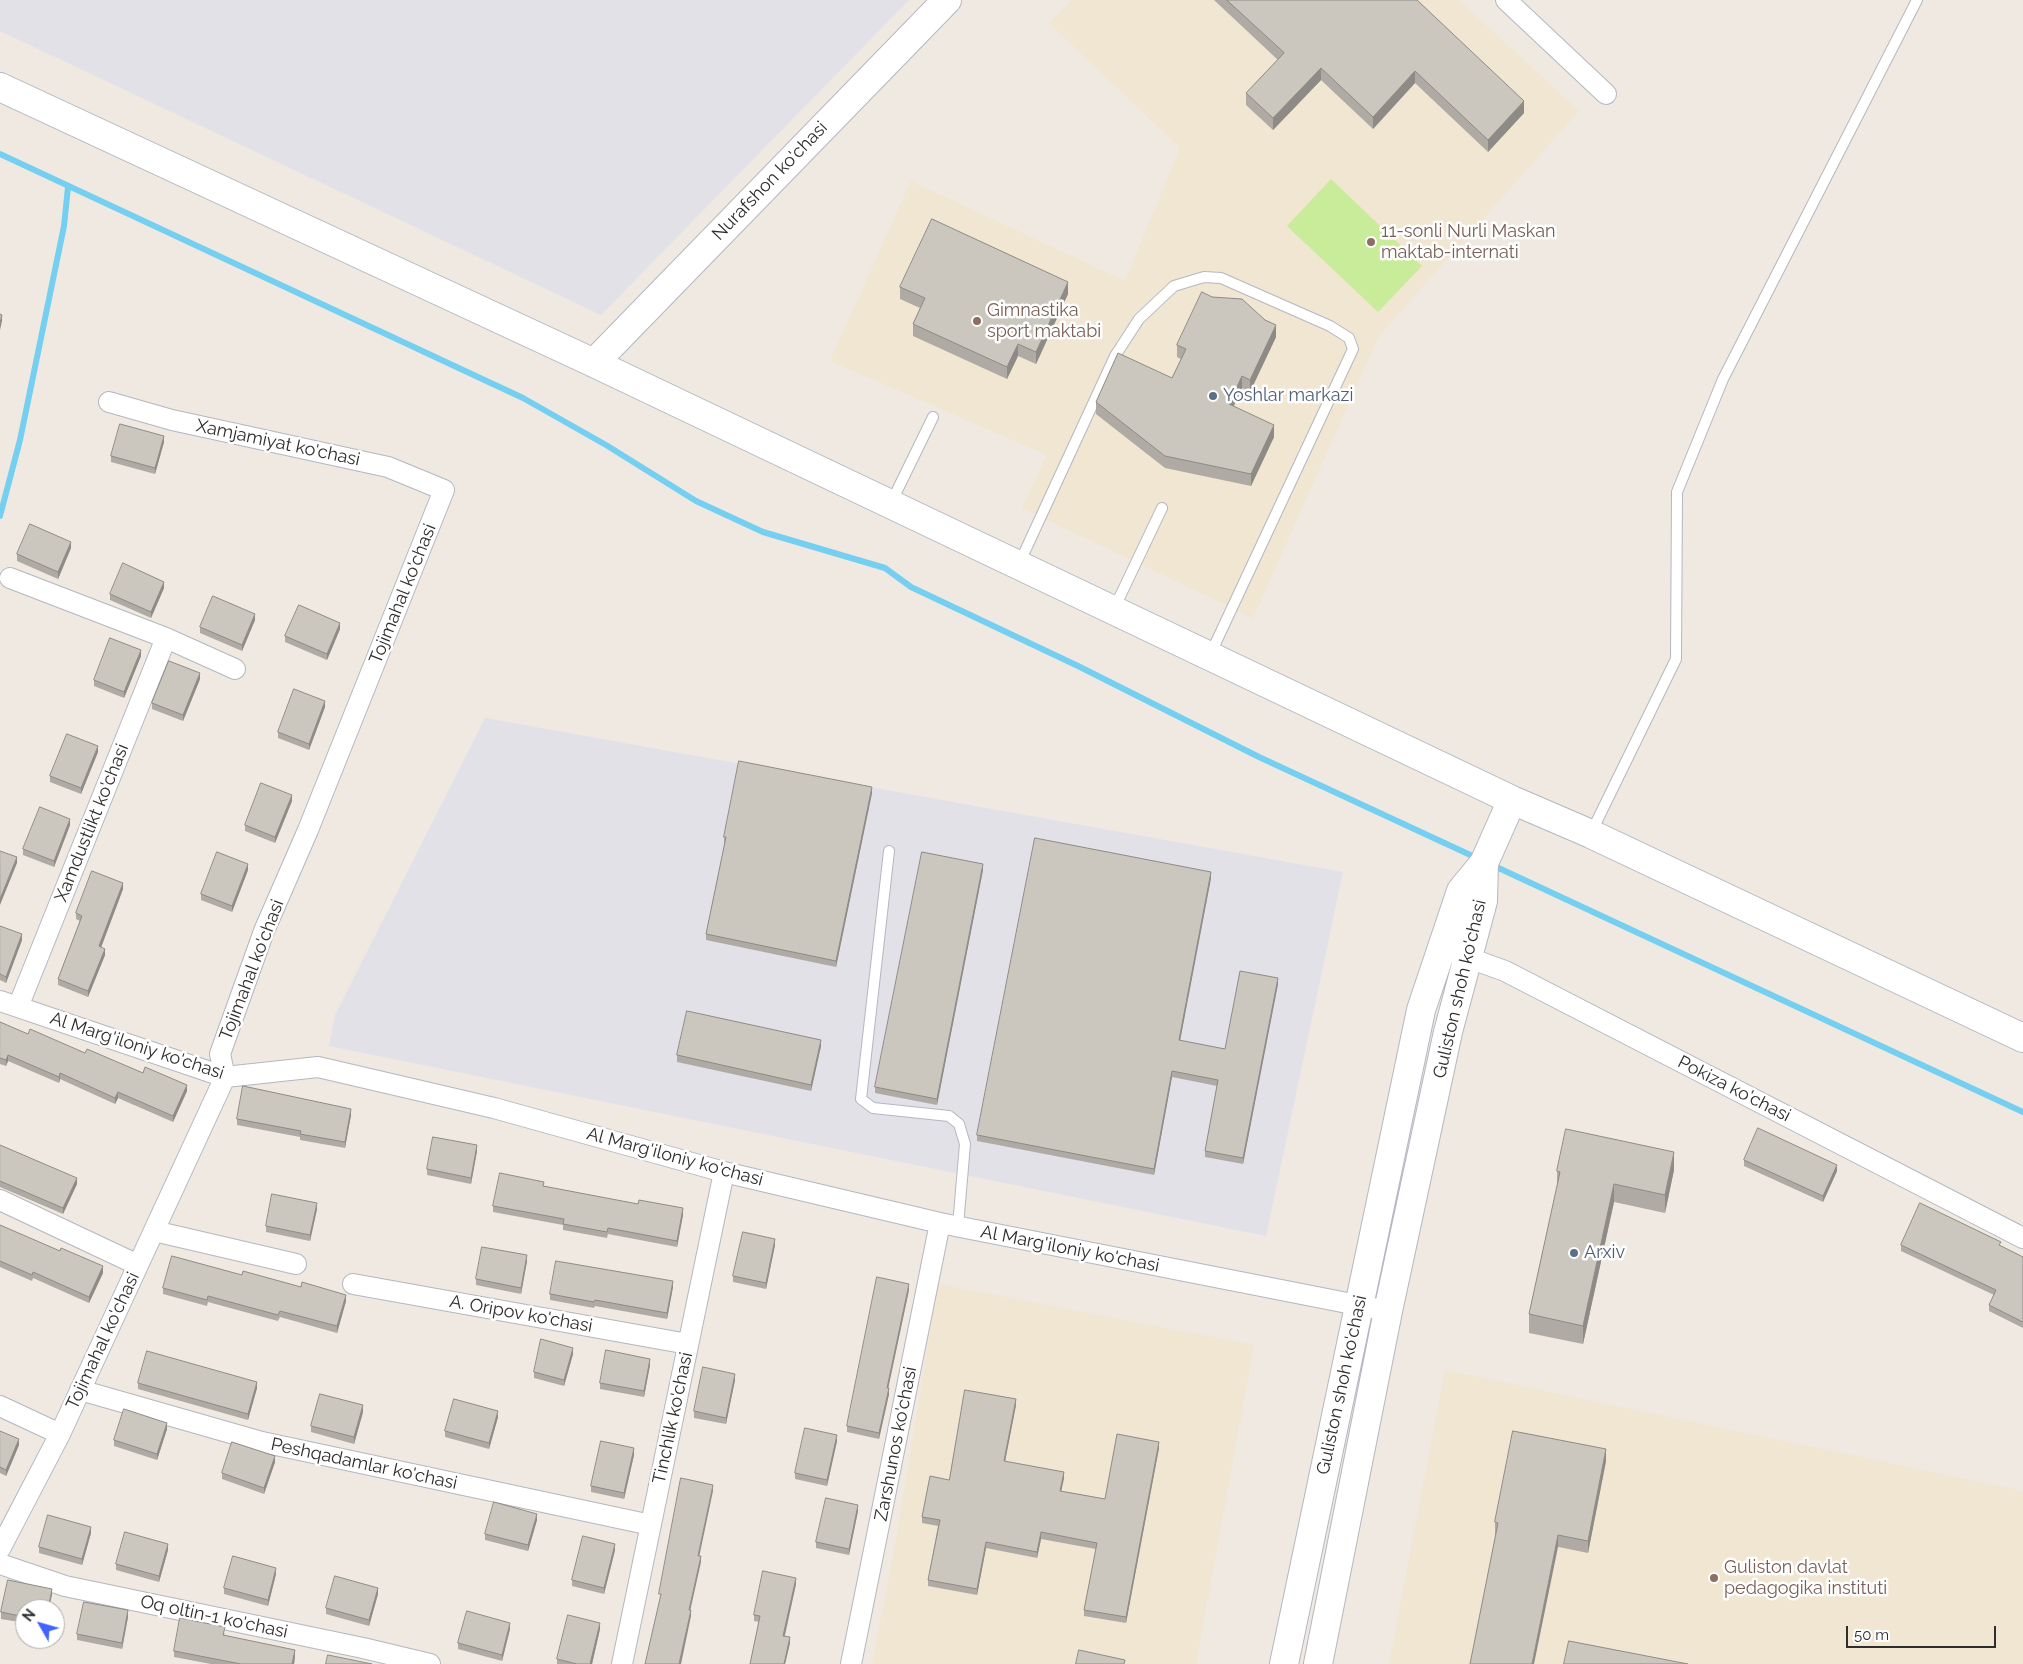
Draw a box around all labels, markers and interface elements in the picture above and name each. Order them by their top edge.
street label: Nurafshon ko'chasi [708,117,832,245]
place label: 11-sonli Nurli Maskan maktab-internati [1381,221,1555,264]
marker: 11-sonli Nurli Maskan maktab-internati [1365,236,1377,248]
place label: Gimnastika sport maktabi [987,300,1101,342]
marker: Gimnastika sport maktabi [971,315,983,327]
place label: Yoshlar markazi [1223,385,1353,407]
marker: Yoshlar markazi [1207,390,1219,402]
street label: Xamjamiyat ko'chasi [194,415,362,471]
street label: Tojimahal ko'chasi [365,521,441,667]
street label: Xamdustlikt ko'chasi [50,741,134,905]
street label: Tojimahal ko'chasi [215,897,289,1043]
street label: Guliston shoh ko'chasi [1429,897,1491,1081]
street label: Al Marg'iloniy ko'chasi [47,1008,227,1084]
street label: Pokiza ko'chasi [1674,1051,1794,1127]
street label: Al Marg'iloniy ko'chasi [584,1123,766,1191]
street label: Al Marg'iloniy ko'chasi [979,1221,1161,1277]
place label: Arxiv [1584,1242,1625,1264]
marker: Arxiv [1568,1247,1580,1259]
street label: Tojimahal ko'chasi [62,1269,144,1413]
street label: A. Oripov ko'chasi [448,1291,594,1337]
street label: Guliston shoh ko'chasi [1312,1293,1372,1477]
street label: Tinchlik ko'chasi [649,1350,697,1486]
street label: Zarshunos ko'chasi [870,1365,922,1523]
street label: Peshqadamlar ko'chasi [269,1434,459,1494]
place label: Guliston davlat pedagogika instituti [1724,1557,1887,1600]
marker: Guliston davlat pedagogika instituti [1708,1572,1720,1584]
street label: Oq oltin-1 ko'chasi [138,1591,290,1643]
north arrow [15,1599,65,1649]
text: N [19,1606,39,1625]
scale bar [1848,1616,1998,1648]
text: 50 m [1854,1626,1889,1644]

